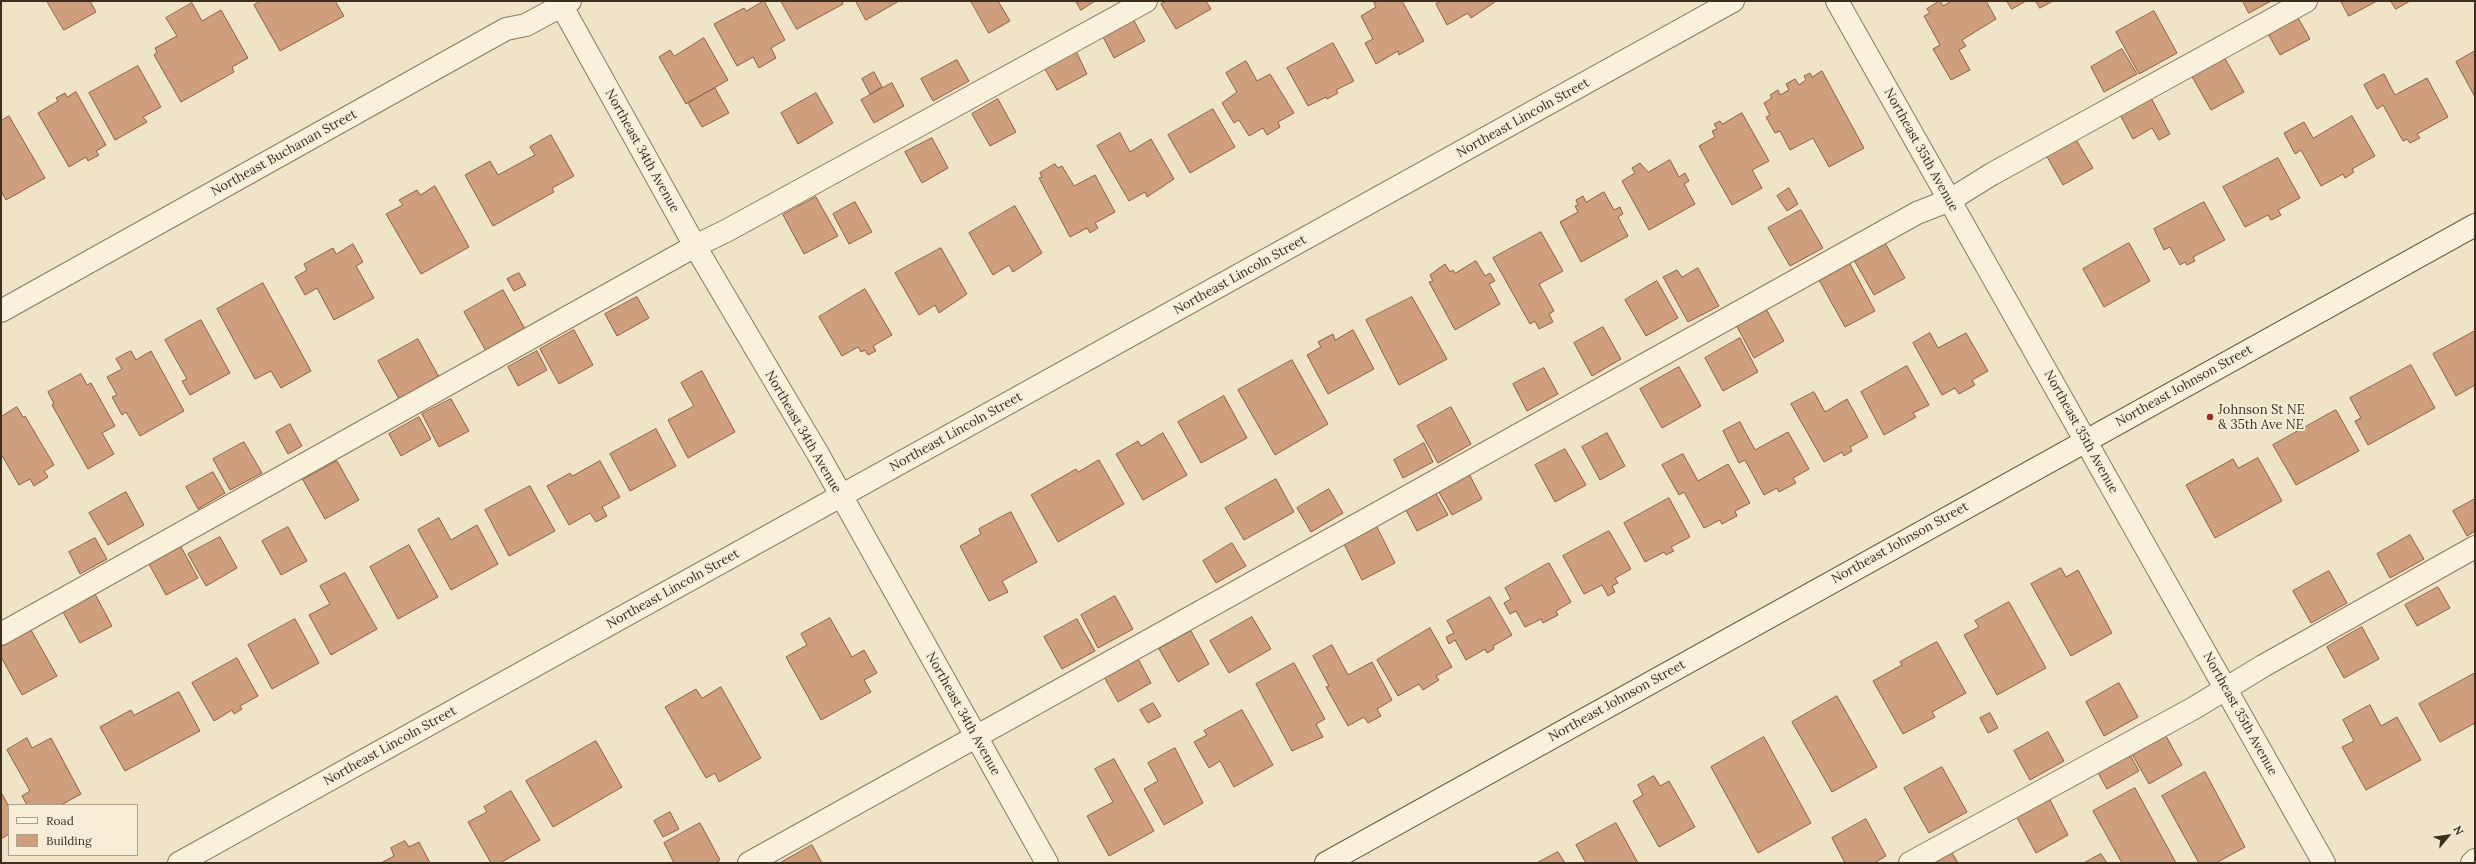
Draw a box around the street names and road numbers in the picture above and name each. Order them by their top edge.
street label: Northeast Lincoln Street [1454,75,1592,161]
street label: Northeast 35th Avenue [1881,86,1961,214]
street label: Northeast 34th Avenue [602,87,682,215]
street label: Northeast Buchanan Street [208,106,360,200]
street label: Northeast Lincoln Street [1171,232,1309,318]
street label: Northeast Johnson Street [2113,342,2255,430]
street label: Northeast 34th Avenue [762,368,844,496]
street label: Northeast 35th Avenue [2041,368,2121,496]
street label: Northeast Lincoln Street [887,389,1025,475]
street label: Northeast Johnson Street [1829,499,1971,587]
street label: Northeast Lincoln Street [604,546,742,632]
street label: Northeast 34th Avenue [923,650,1003,778]
street label: Northeast 35th Avenue [2200,650,2280,778]
street label: Northeast Johnson Street [1546,657,1688,745]
street label: Northeast Lincoln Street [321,703,459,789]

